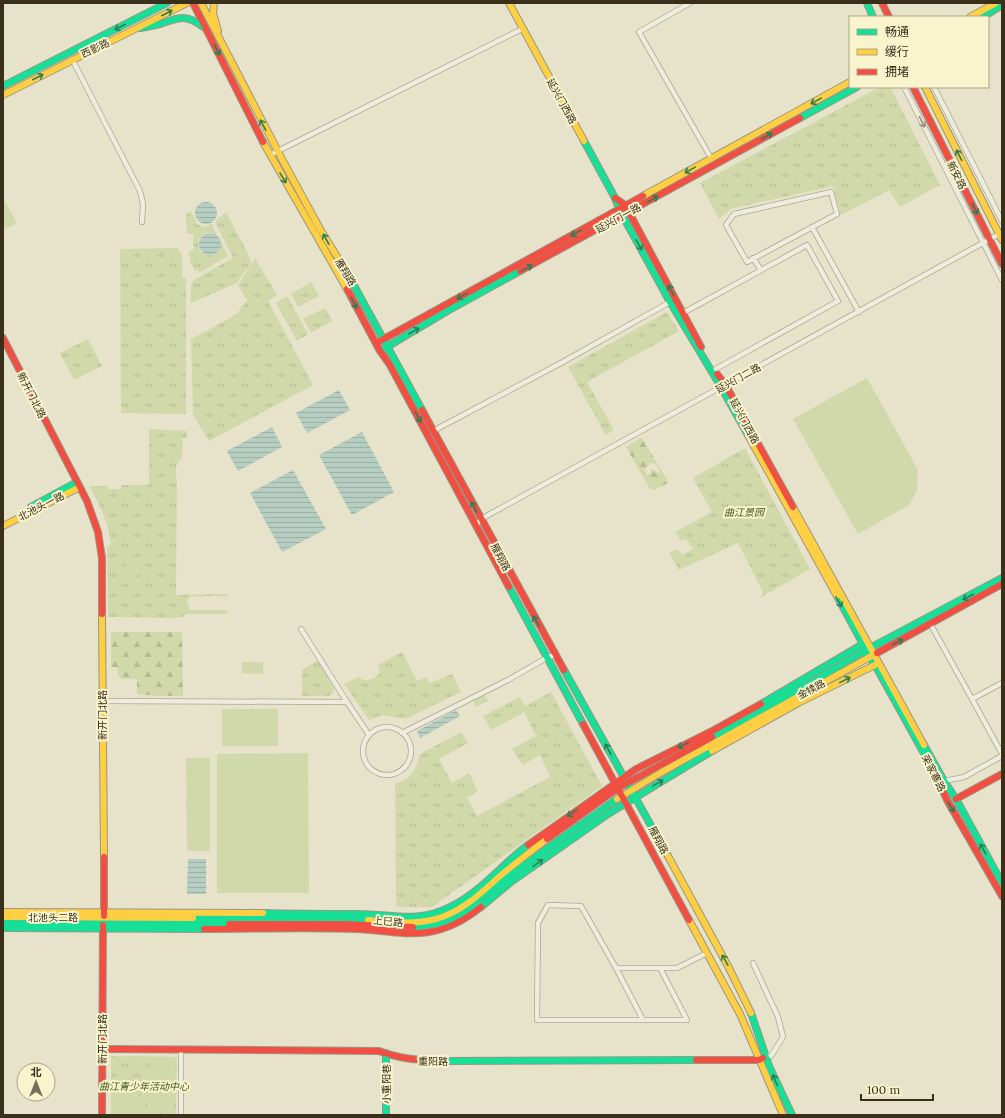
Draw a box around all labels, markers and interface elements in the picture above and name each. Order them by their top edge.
one-way arrow [161,9,173,16]
legend [849,16,989,88]
one-way arrow [114,24,126,31]
text: 畅通 [885,24,909,39]
street label: 西影路 [79,36,112,61]
one-way arrow [214,44,221,56]
text: 缓行 [885,44,909,59]
text: 拥堵 [885,64,909,79]
one-way arrow [31,73,43,80]
street label: 延兴门西路 [544,76,579,126]
one-way arrow [810,97,822,105]
one-way arrow [918,116,926,128]
one-way arrow [259,119,266,131]
one-way arrow [761,132,773,139]
one-way arrow [955,149,962,161]
street label: 新安路 [944,159,969,192]
one-way arrow [684,166,696,174]
one-way arrow [280,172,288,184]
one-way arrow [647,194,659,202]
street label: 延兴门一路 [593,201,643,236]
one-way arrow [971,203,979,215]
one-way arrow [570,229,582,237]
one-way arrow [321,233,329,245]
one-way arrow [635,239,643,251]
street label: 雁翔路 [332,256,359,288]
one-way arrow [521,263,533,271]
one-way arrow [666,285,674,297]
one-way arrow [456,292,468,300]
one-way arrow [351,297,359,309]
one-way arrow [408,327,420,335]
street label: 延兴门二路 [713,361,763,396]
street label: 新开门北路 [14,370,49,420]
street label: 延兴门西路 [727,396,762,446]
one-way arrow [414,411,422,423]
street label: 北池头一路 [16,489,66,524]
one-way arrow [470,501,478,513]
park label: 曲江景园 [724,506,766,519]
street label: 雁翔路 [488,541,513,574]
one-way arrow [962,593,974,601]
one-way arrow [836,596,844,608]
one-way arrow [532,615,540,627]
one-way arrow [892,638,904,646]
one-way arrow [839,676,851,683]
street label: 金犊路 [795,677,828,702]
street label: 新开门北路 [96,690,109,740]
one-way arrow [677,742,689,749]
one-way arrow [604,743,612,755]
street label: 荣家寨路 [919,752,948,794]
one-way arrow [652,779,664,787]
one-way arrow [948,801,956,813]
one-way arrow [567,809,578,817]
street label: 雁翔路 [646,824,671,857]
one-way arrow [979,843,987,855]
one-way arrow [532,859,543,867]
street label: 北池头二路 [28,911,78,924]
street label: 上巳路 [372,914,403,929]
one-way arrow [720,954,728,966]
street label: 新开门北路 [96,1014,109,1064]
street label: 重阳路 [418,1055,448,1068]
north arrow [16,1062,56,1102]
street label: 小重阳巷 [380,1064,393,1104]
text: 北 [31,1065,42,1079]
one-way arrow [771,1074,779,1086]
scale bar [861,1076,933,1102]
park label: 曲江青少年活动中心 [99,1080,190,1093]
text: 100 m [867,1082,900,1097]

